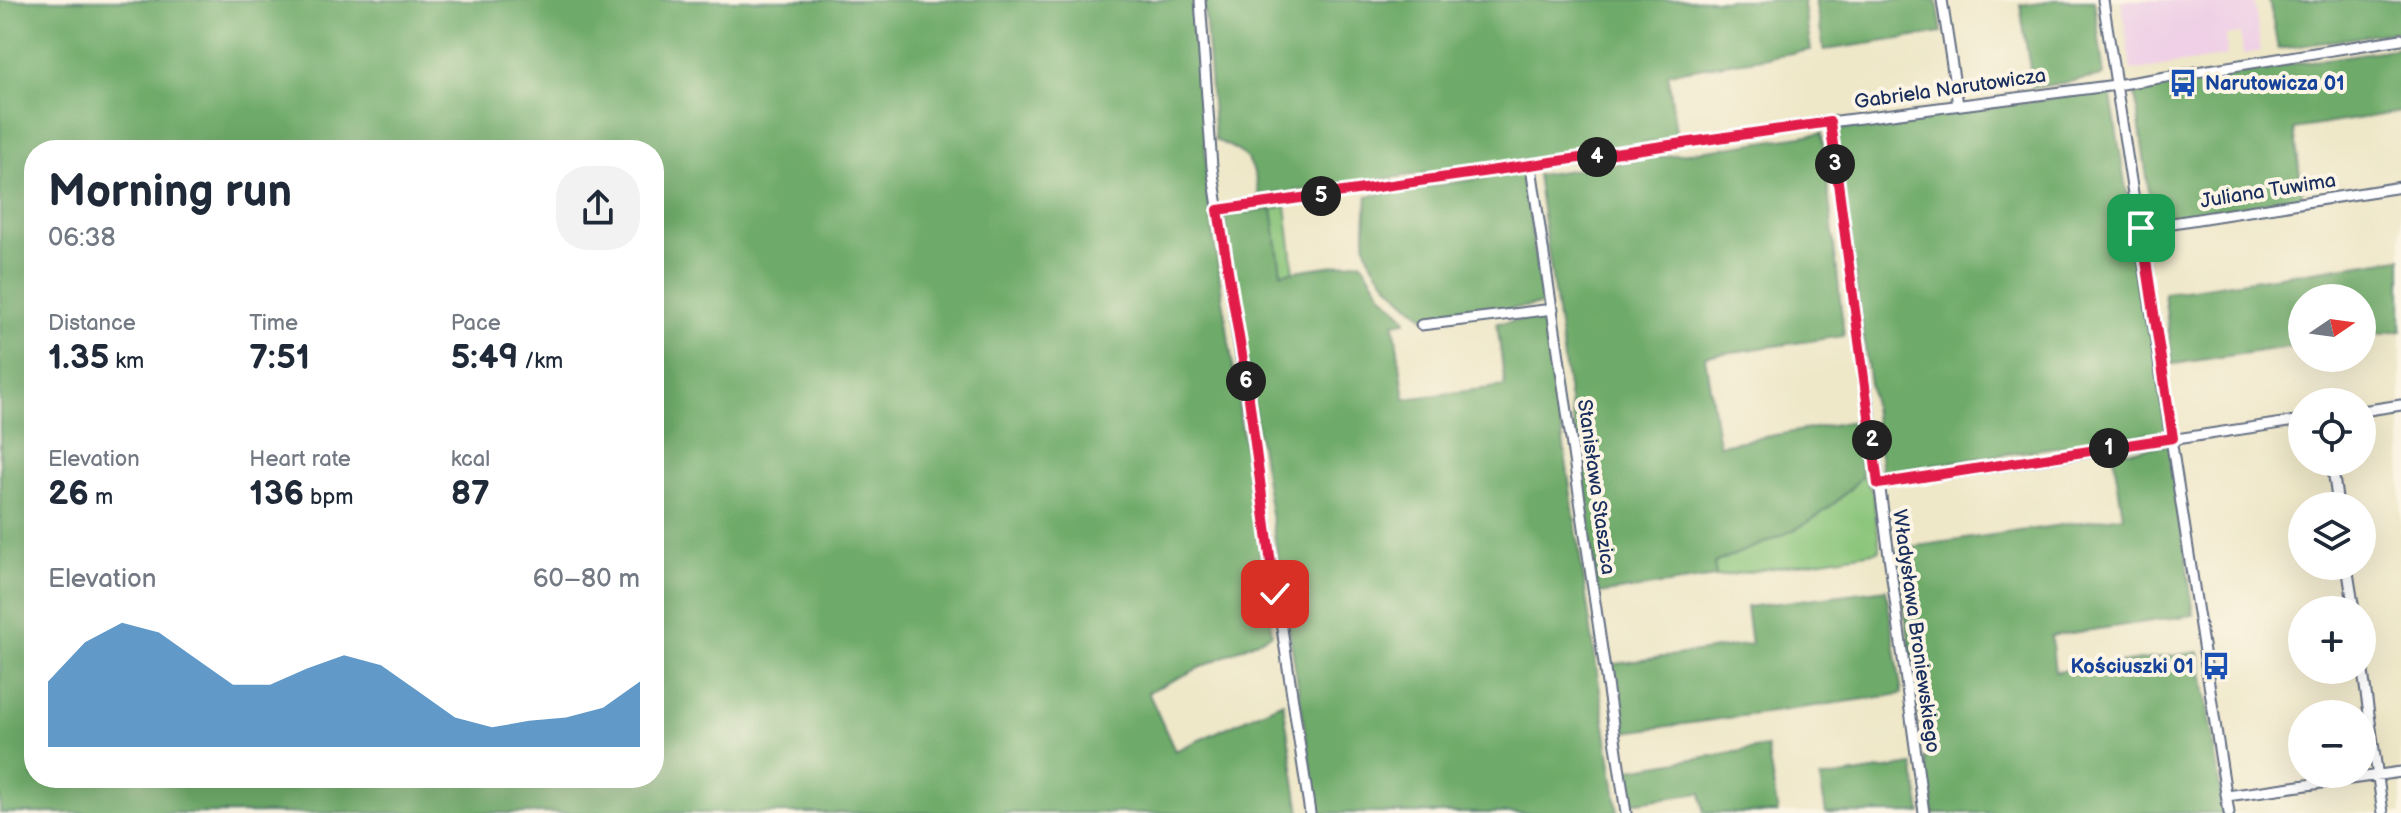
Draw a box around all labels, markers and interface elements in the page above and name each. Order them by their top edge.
street label: Gabriela Narutowicza [1853,64,2048,114]
bus stop icon: Narutowicza 01 [2168,68,2198,98]
place label: Narutowicza 01 [2205,72,2345,96]
pin: 4 [1577,137,1617,177]
text: 4 [1591,143,1603,170]
pin: 3 [1815,144,1855,184]
text: 3 [1829,150,1841,177]
text: Morning run [48,166,292,219]
button: share [556,166,640,250]
street label: Juliana Tuwima [2199,168,2338,214]
pin: 5 [1301,176,1341,216]
text: 5 [1315,182,1327,209]
pin [2107,194,2175,262]
icon: arrive [2119,206,2163,250]
text: 06:38 [48,223,116,254]
north arrow [2288,284,2376,372]
map controls [2288,284,2376,788]
text: Distance [48,310,136,337]
text: Time [249,310,298,337]
text: Pace [451,310,501,337]
text: 1.35 [48,337,109,378]
text: 7:51 [249,337,310,378]
text: 5:49 [451,337,518,378]
text: km [109,348,144,375]
text: /km [518,348,563,375]
pin: 6 [1226,361,1266,401]
text: 6 [1239,367,1253,394]
button: locate [2288,388,2376,476]
street label: Stanisława Staszica [1572,398,1620,576]
pin: 2 [1852,420,1892,460]
text: 2 [1865,426,1879,453]
pin: 1 [2089,428,2129,468]
text: 1 [2104,434,2114,461]
text: Elevation [48,446,140,473]
text: Heart rate [249,446,351,473]
text: kcal [451,446,490,473]
text: 26 [48,473,89,514]
text: 136 [249,473,304,514]
text: 87 [451,473,490,514]
text: m [89,484,113,511]
text: bpm [304,484,353,511]
button: layers [2288,492,2376,580]
street label: Władysława Broniewskiego [1887,508,1945,754]
pin [1241,560,1309,628]
text: Elevation [48,564,156,595]
text: 60–80 m [533,564,640,595]
icon: check [1253,572,1297,616]
button: + [2288,596,2376,684]
bus stop icon: Kościuszki 01 [2201,651,2231,681]
place label: Kościuszki 01 [2071,655,2194,679]
button: − [2288,700,2376,788]

